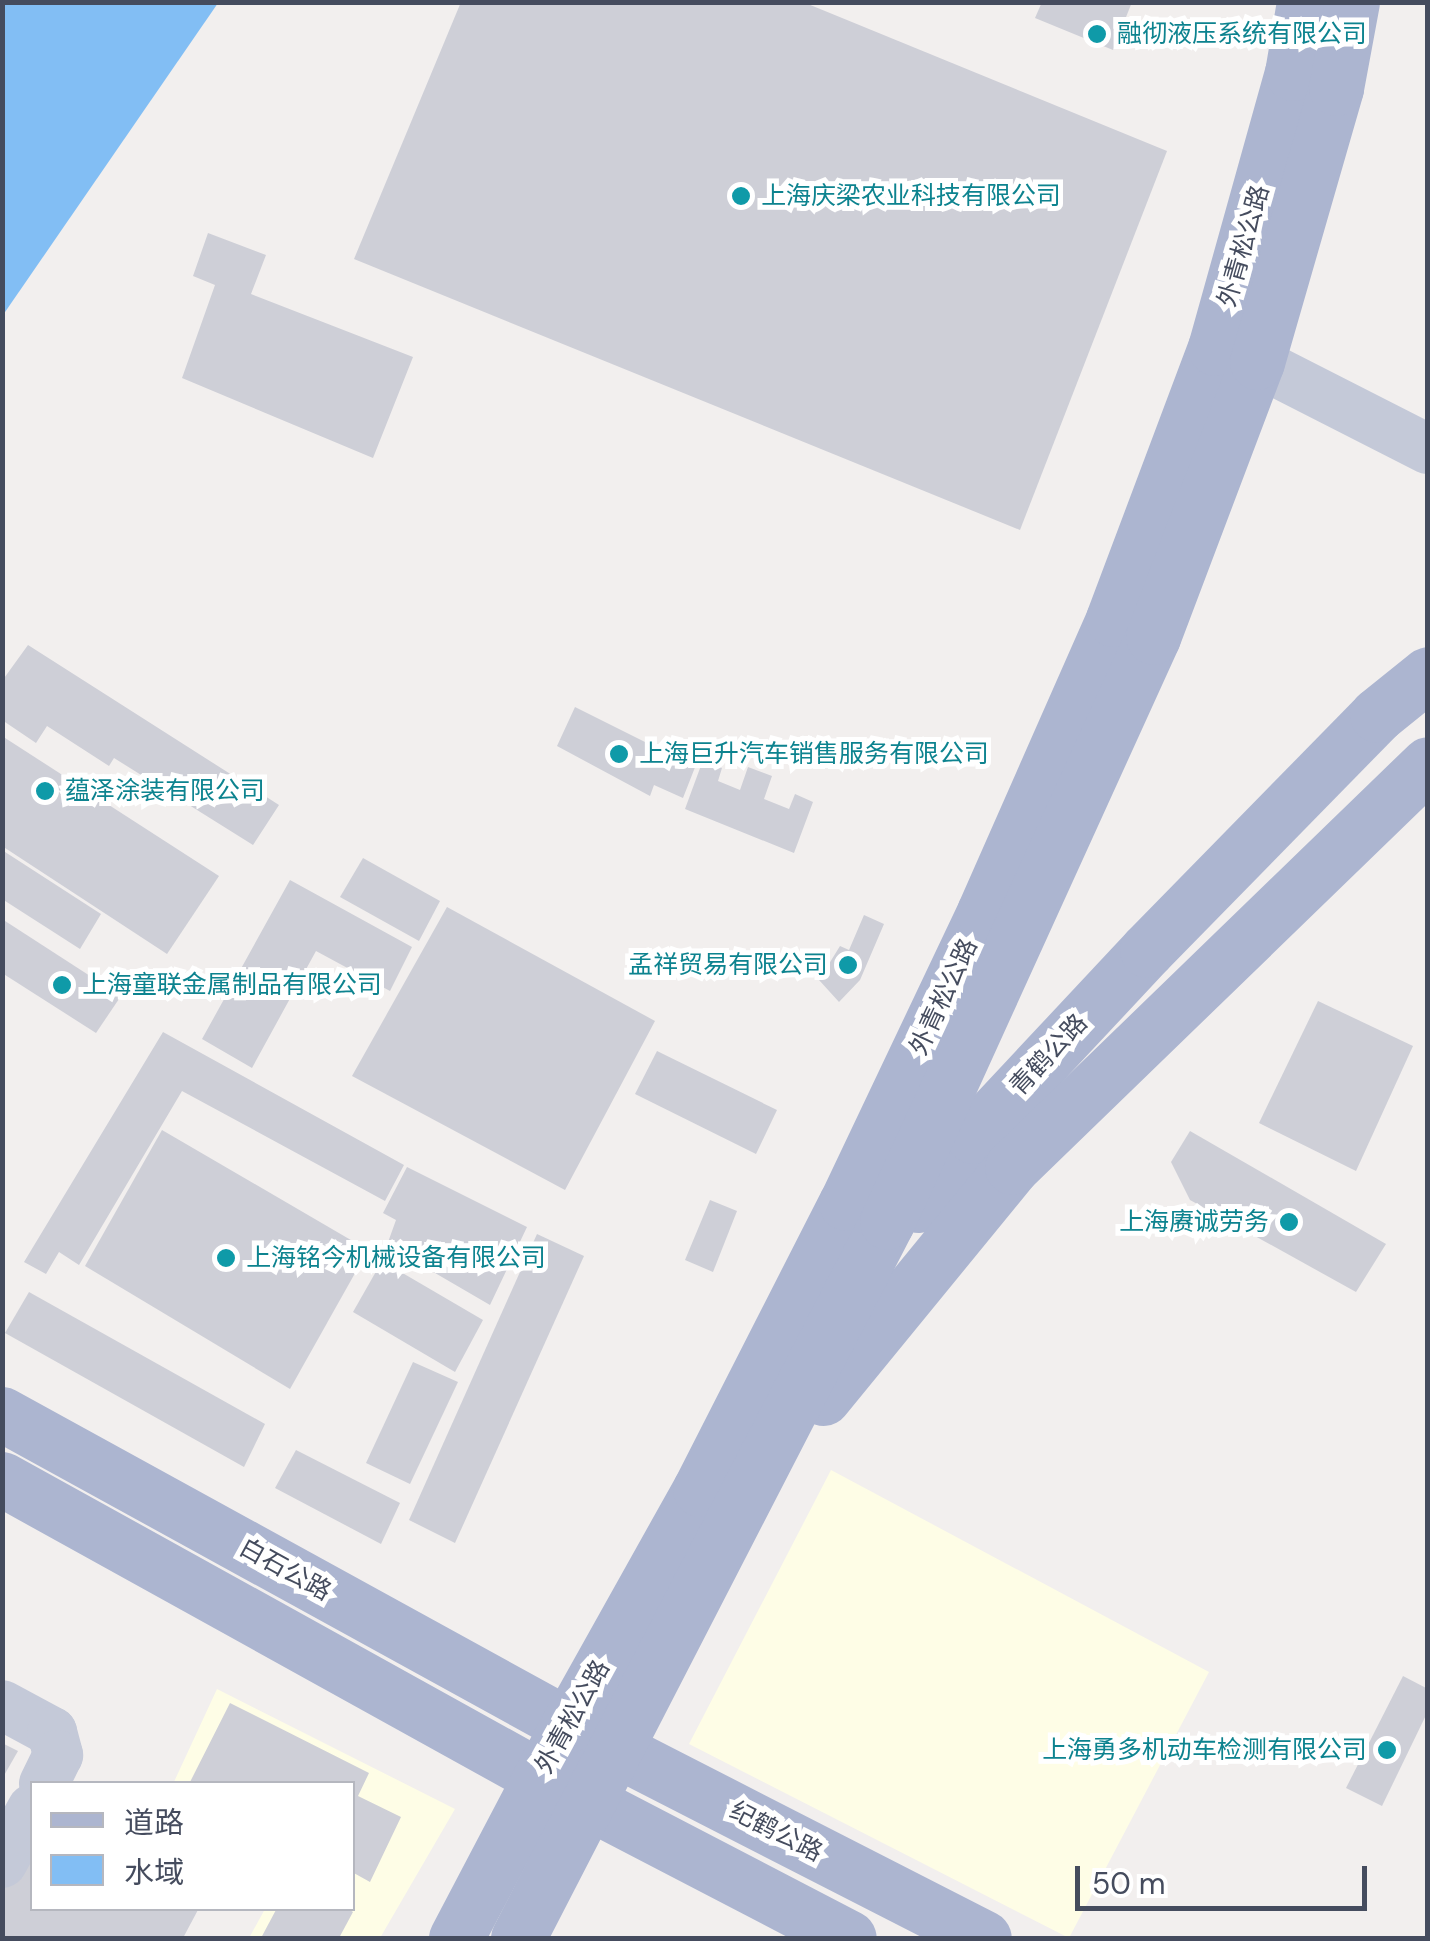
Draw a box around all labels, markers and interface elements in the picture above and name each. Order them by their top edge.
place label: 融彻液压系统有限公司 [1117,19,1367,49]
marker: 融彻液压系统有限公司 [1086,23,1108,45]
place label: 上海庆梁农业科技有限公司 [761,181,1061,211]
street label: 外青松公路 [1212,182,1276,310]
marker: 上海庆梁农业科技有限公司 [730,185,752,207]
place label: 上海巨升汽车销售服务有限公司 [639,739,989,769]
marker: 上海巨升汽车销售服务有限公司 [608,743,630,765]
place label: 蕴泽涂装有限公司 [65,776,265,806]
marker: 蕴泽涂装有限公司 [34,780,56,802]
street label: 外青松公路 [904,934,984,1060]
place label: 孟祥贸易有限公司 [628,950,828,980]
marker: 孟祥贸易有限公司 [837,954,859,976]
place label: 上海童联金属制品有限公司 [82,970,382,1000]
marker: 上海童联金属制品有限公司 [51,974,73,996]
street label: 青鹤公路 [1004,1008,1094,1102]
place label: 上海赓诚劳务 [1119,1207,1269,1237]
marker: 上海赓诚劳务 [1278,1211,1300,1233]
place label: 上海铭今机械设备有限公司 [246,1243,546,1273]
marker: 上海铭今机械设备有限公司 [215,1247,237,1269]
street label: 白石公路 [234,1533,336,1607]
street label: 外青松公路 [530,1655,616,1779]
place label: 上海勇多机动车检测有限公司 [1042,1735,1367,1765]
marker: 上海勇多机动车检测有限公司 [1376,1739,1398,1761]
legend [30,1781,355,1911]
street label: 纪鹤公路 [725,1796,827,1868]
text: 道路 [124,1803,184,1842]
scale bar [1080,1846,1372,1908]
text: 水域 [124,1853,184,1892]
text: 50 m [1092,1864,1166,1903]

